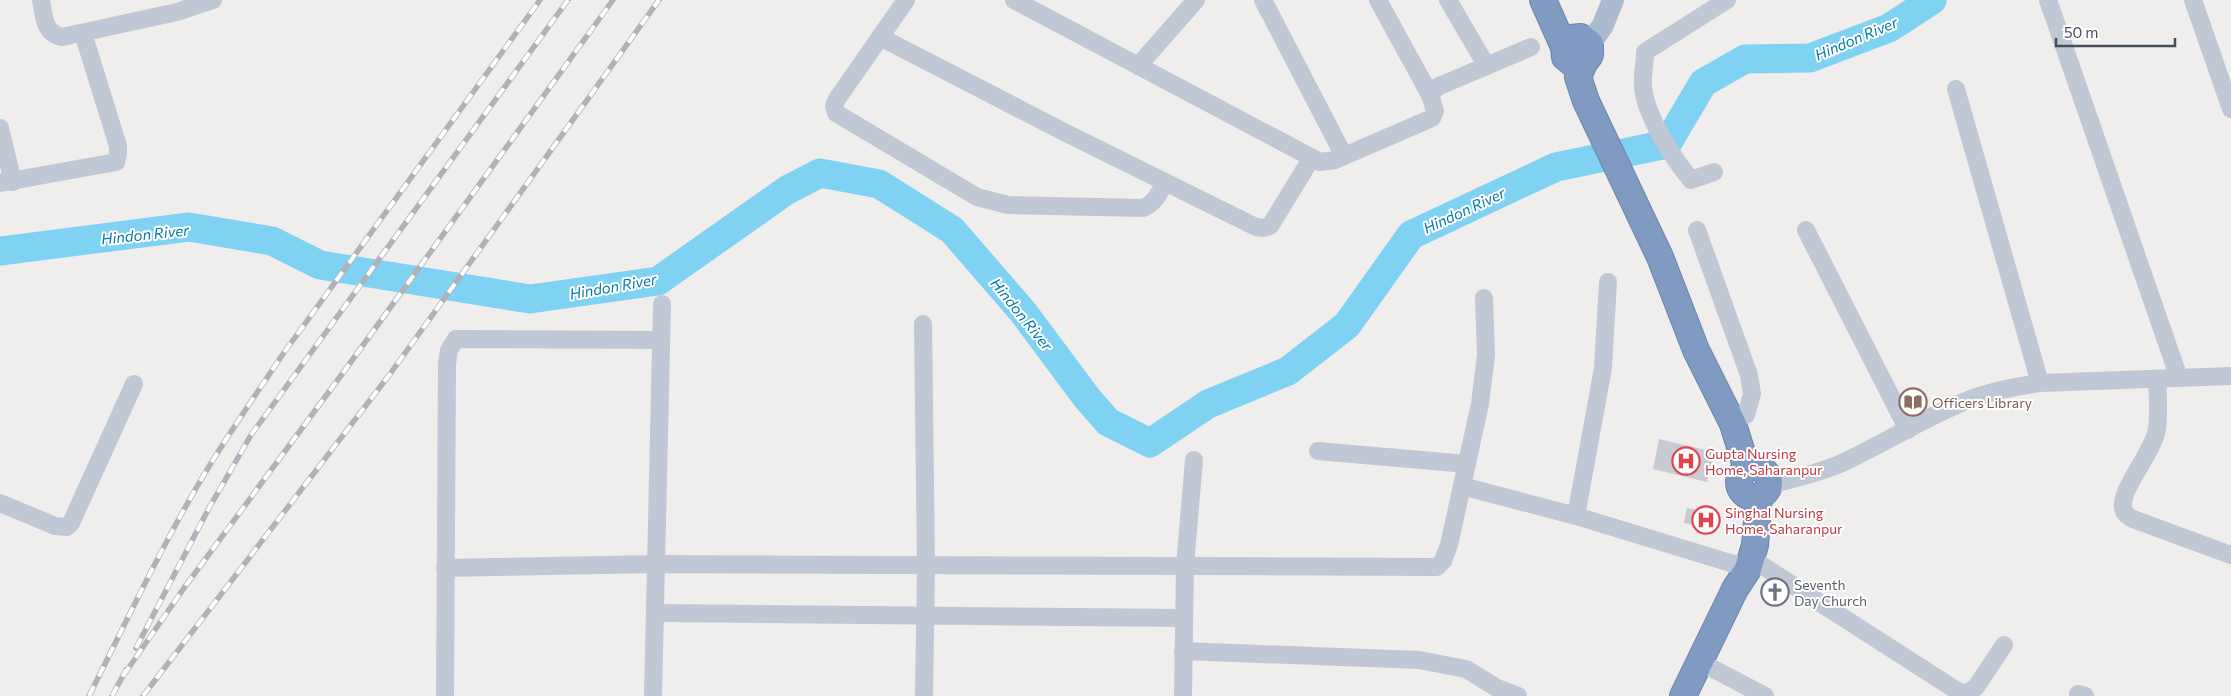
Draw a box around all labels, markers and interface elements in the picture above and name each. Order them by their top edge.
water label: Hindon River [1812,12,1901,64]
scale bar [2056,15,2175,47]
text: 50 m [2064,23,2098,41]
water label: Hindon River [1420,183,1509,237]
water label: Hindon River [100,220,191,248]
water label: Hindon River [568,269,659,303]
water label: Hindon River [987,274,1057,355]
library icon: Officers Library [1898,387,1928,417]
place label: Officers Library [1932,394,2032,411]
place label: Gupta Nursing Home, Saharanpur [1705,445,1823,478]
hospital icon: Gupta Nursing Home, Saharanpur [1671,446,1701,476]
place label: Singhal Nursing Home, Saharanpur [1725,504,1843,537]
hospital icon: Singhal Nursing Home, Saharanpur [1691,505,1721,535]
place label: Seventh Day Church [1794,576,1867,609]
church icon: Seventh Day Church [1760,577,1790,607]

